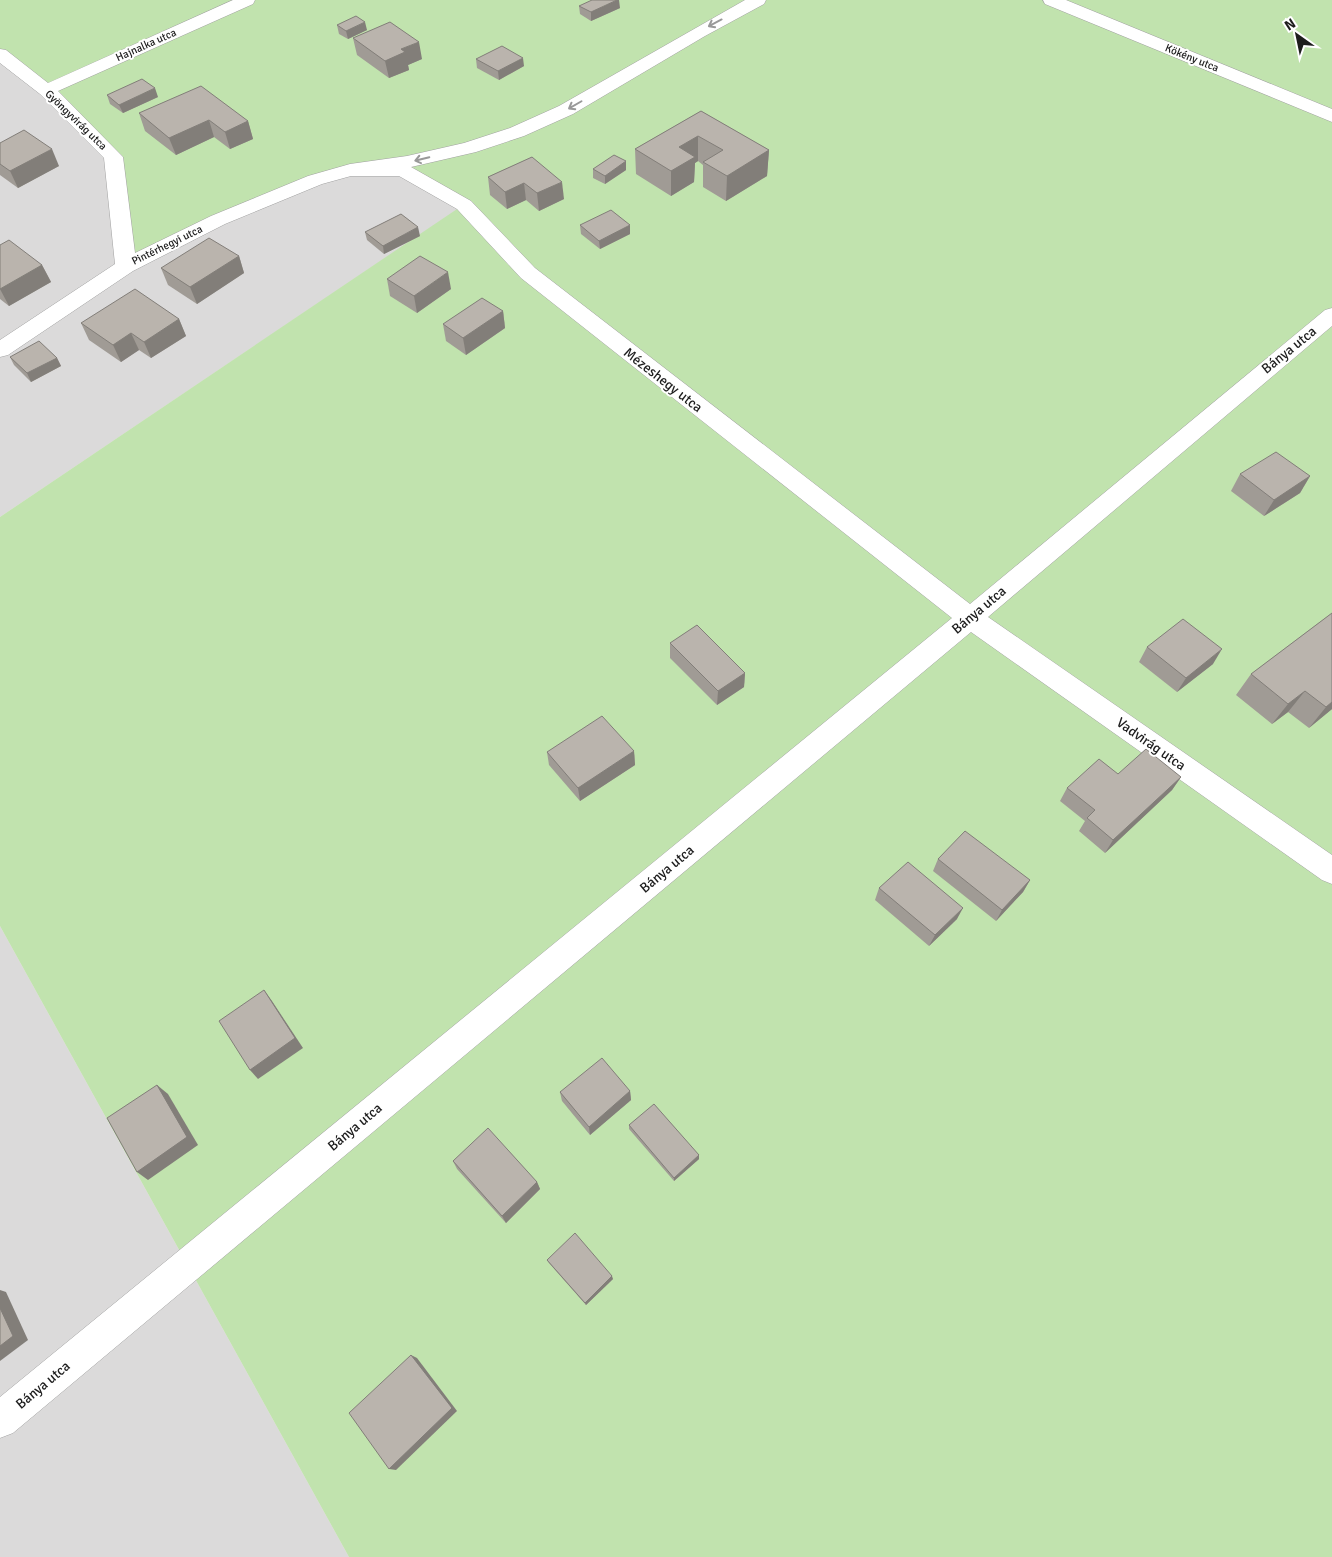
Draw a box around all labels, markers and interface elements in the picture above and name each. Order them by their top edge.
north arrow [1272,10,1322,60]
text: N [1281,15,1299,34]
one-way arrow [708,18,723,28]
street label: Hajnalka utca [114,26,179,64]
street label: Kökény utca [1163,41,1221,75]
street label: Gyöngyvirág utca [42,87,110,153]
one-way arrow [568,100,582,110]
one-way arrow [415,155,431,164]
street label: Pintérhegyi utca [130,222,205,268]
street label: Bánya utca [1258,323,1320,377]
street label: Mézeshegy utca [620,344,706,416]
street label: Bánya utca [948,582,1010,638]
street label: Vadvirág utca [1113,714,1189,774]
street label: Bánya utca [636,841,698,897]
street label: Bánya utca [324,1099,386,1155]
street label: Bánya utca [12,1357,74,1413]

